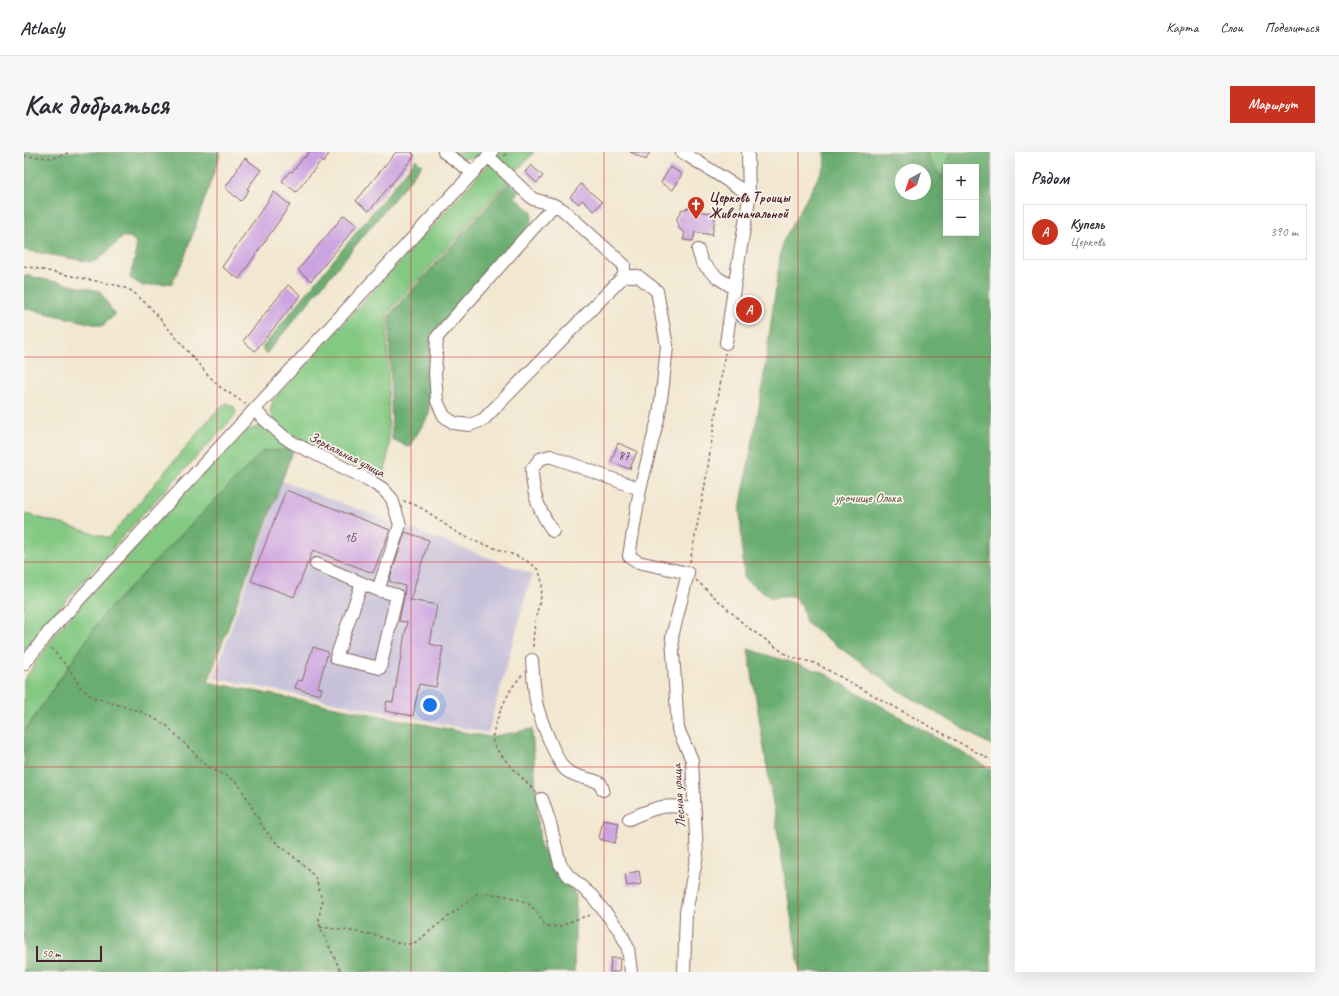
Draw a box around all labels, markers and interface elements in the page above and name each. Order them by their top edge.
text: Atlasly [20,16,64,40]
text: Карта [1166,19,1198,36]
text: Слои [1220,19,1243,36]
text: Поделиться [1265,19,1319,36]
button: Маршрут [1230,86,1315,123]
text: Как добраться [24,87,169,122]
north arrow [895,164,931,200]
map controls [943,164,979,236]
button: + [943,164,979,200]
text: Рядом [1031,168,1069,189]
place label: Церковь Троицы Живоначальной [709,189,791,222]
church icon: Церковь Троицы Живоначальной [686,195,706,220]
button: − [943,200,979,236]
text: Купель [1070,215,1104,234]
text: A [1042,224,1048,240]
text: 390 m [1270,224,1298,240]
text: Церковь [1070,234,1105,250]
pin: A [736,295,762,325]
street label: Зеркальная улица [306,428,389,481]
house number: 87 [619,448,630,464]
park label: урочище Ольха [834,489,903,506]
house number: 1Б [344,530,358,546]
your location [420,695,440,715]
street label: Лесная улица [668,762,689,829]
scale bar [36,944,102,963]
text: 50 m [42,946,61,960]

